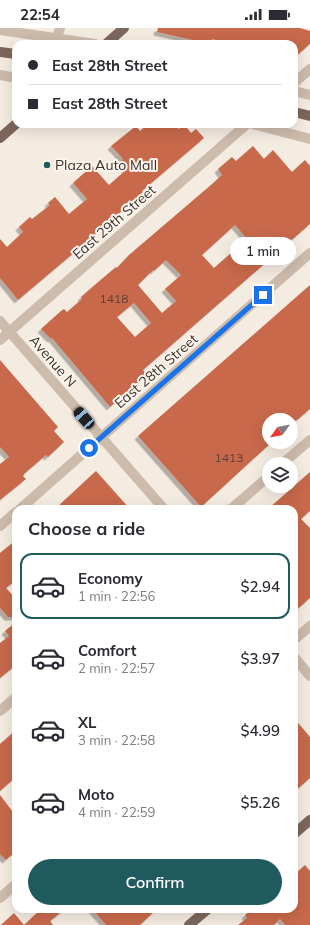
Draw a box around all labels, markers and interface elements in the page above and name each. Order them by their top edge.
text: 22:54 [20,5,60,24]
text: East 28th Street [52,56,167,75]
text: East 28th Street [52,94,167,113]
place label: Plaza Auto Mall [55,156,157,174]
marker: Plaza Auto Mall [42,160,52,170]
street label: East 29th Street [69,181,159,263]
callout: 1 min [230,237,296,265]
text: 1 min [246,243,280,259]
route end [254,286,272,304]
house number: 1418 [100,291,128,306]
street label: East 28th Street [111,330,201,412]
street label: Avenue N [26,331,80,391]
car [72,405,96,431]
north arrow [262,413,298,449]
map controls [262,413,298,493]
route start [80,439,98,457]
house number: 1413 [215,450,243,465]
button: layers [262,457,298,493]
text: Choose a ride [28,517,145,540]
icon: car [30,568,66,604]
text: Economy [78,569,143,588]
text: $2.94 [240,577,280,596]
text: 1 min · 22:56 [78,588,155,604]
icon: car [30,640,66,676]
text: Comfort [78,641,136,660]
text: $3.97 [240,649,280,668]
text: 2 min · 22:57 [78,660,155,676]
icon: car [30,712,66,748]
text: XL [78,713,96,732]
text: $4.99 [240,721,280,740]
text: 3 min · 22:58 [78,732,155,748]
icon: car [30,784,66,820]
text: Moto [78,785,114,804]
text: $5.26 [240,793,280,812]
text: 4 min · 22:59 [78,804,155,820]
button: Confirm [28,859,282,905]

